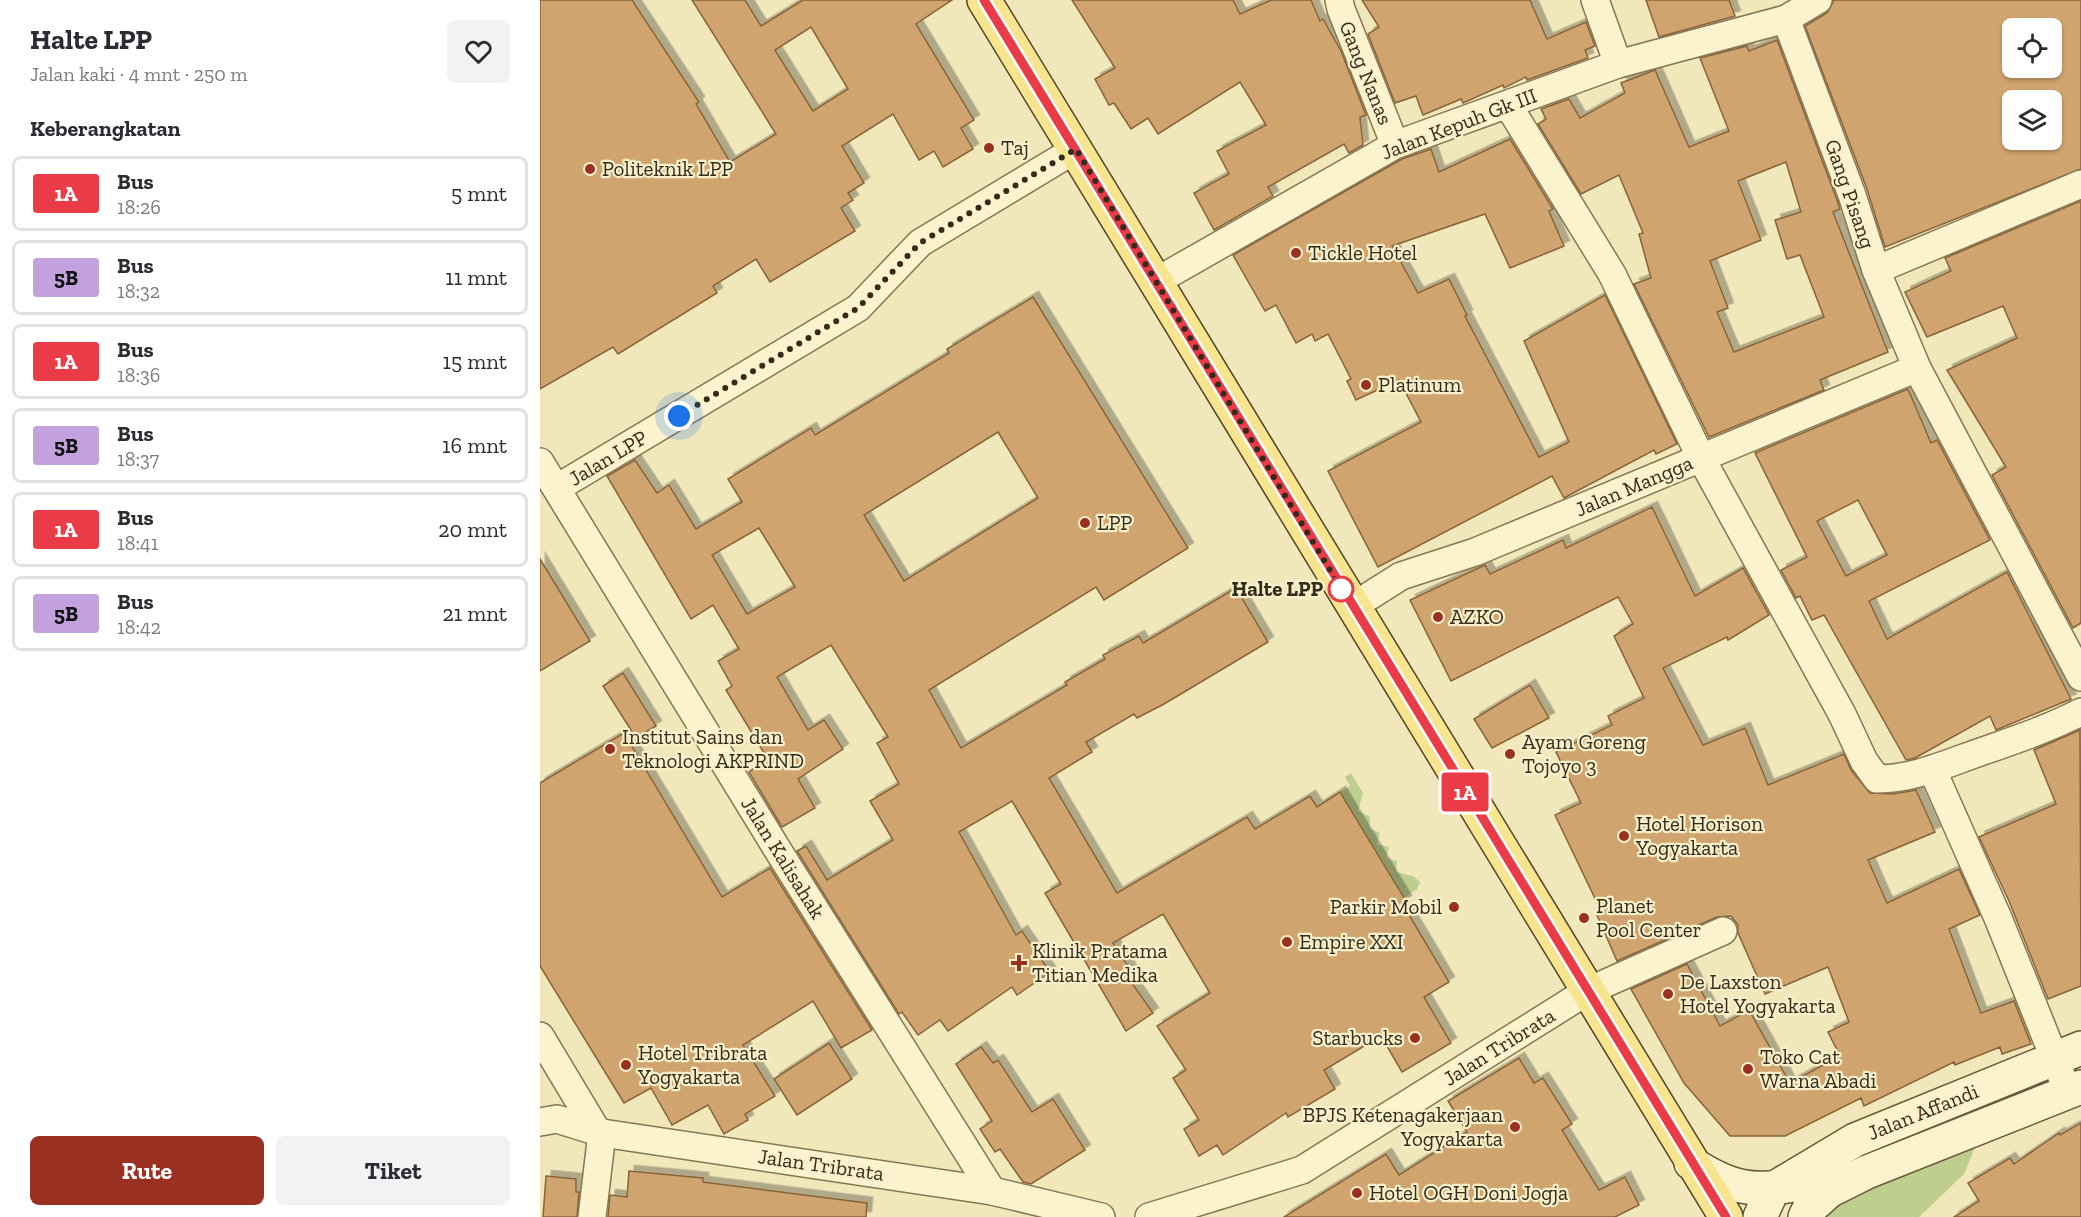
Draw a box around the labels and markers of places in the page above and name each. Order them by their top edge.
place label: Taj [1001,135,1029,161]
marker: Taj [982,141,996,155]
place label: Politeknik LPP [602,156,733,181]
marker: Politeknik LPP [583,162,597,176]
place label: Tickle Hotel [1308,240,1418,265]
marker: Tickle Hotel [1289,246,1303,260]
place label: Platinum [1378,372,1461,397]
marker: Platinum [1359,378,1373,392]
place label: LPP [1097,510,1132,535]
marker: LPP [1078,516,1092,530]
place label: Halte LPP [1231,576,1323,601]
marker: Halte LPP [1328,576,1354,602]
place label: AZKO [1450,604,1504,629]
marker: AZKO [1431,610,1445,624]
place label: Institut Sains dan Teknologi AKPRIND [622,724,804,773]
place label: Ayam Goreng Tojoyo 3 [1522,729,1646,779]
marker: Institut Sains dan Teknologi AKPRIND [603,742,617,756]
marker: Ayam Goreng Tojoyo 3 [1503,747,1517,761]
place label: Hotel Horison Yogyakarta [1635,811,1763,860]
marker: Hotel Horison Yogyakarta [1617,829,1631,843]
place label: Planet Pool Center [1596,893,1701,942]
place label: Parkir Mobil [1330,894,1442,919]
marker: Parkir Mobil [1447,900,1461,914]
marker: Planet Pool Center [1577,911,1591,925]
place label: Empire XXI [1299,929,1403,954]
marker: Empire XXI [1280,935,1294,949]
place label: Klinik Pratama Titian Medika [1032,938,1168,987]
marker: Klinik Pratama Titian Medika [1010,954,1028,972]
place label: De Laxston Hotel Yogyakarta [1680,969,1836,1018]
marker: De Laxston Hotel Yogyakarta [1661,987,1675,1001]
place label: Starbucks [1312,1025,1403,1050]
marker: Starbucks [1408,1031,1422,1045]
place label: Hotel Tribrata Yogyakarta [637,1040,767,1089]
place label: Toko Cat Warna Abadi [1760,1044,1876,1093]
marker: Hotel Tribrata Yogyakarta [619,1058,633,1072]
marker: Toko Cat Warna Abadi [1741,1062,1755,1076]
place label: BPJS Ketenagakerjaan Yogyakarta [1302,1102,1503,1151]
marker: BPJS Ketenagakerjaan Yogyakarta [1508,1120,1522,1134]
place label: Hotel OGH Doni Jogja [1369,1180,1568,1206]
marker: Hotel OGH Doni Jogja [1350,1186,1364,1200]

